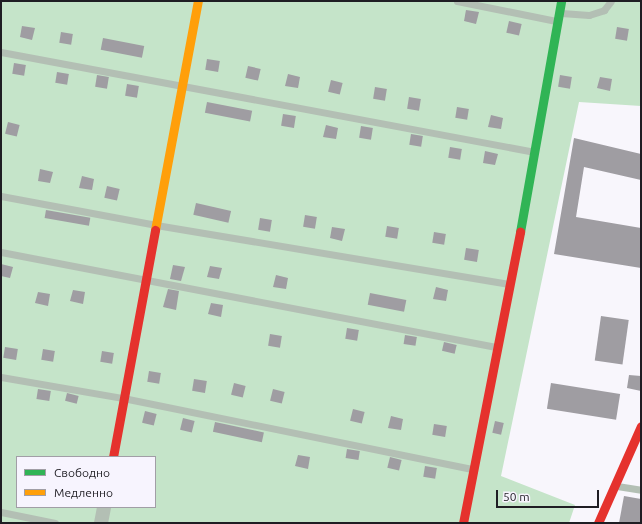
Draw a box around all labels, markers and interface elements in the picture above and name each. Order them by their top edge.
legend [16,456,156,508]
text: Свободно [54,466,110,479]
scale bar [498,482,601,508]
text: Медленно [54,486,113,499]
text: 50 m [503,490,530,503]

